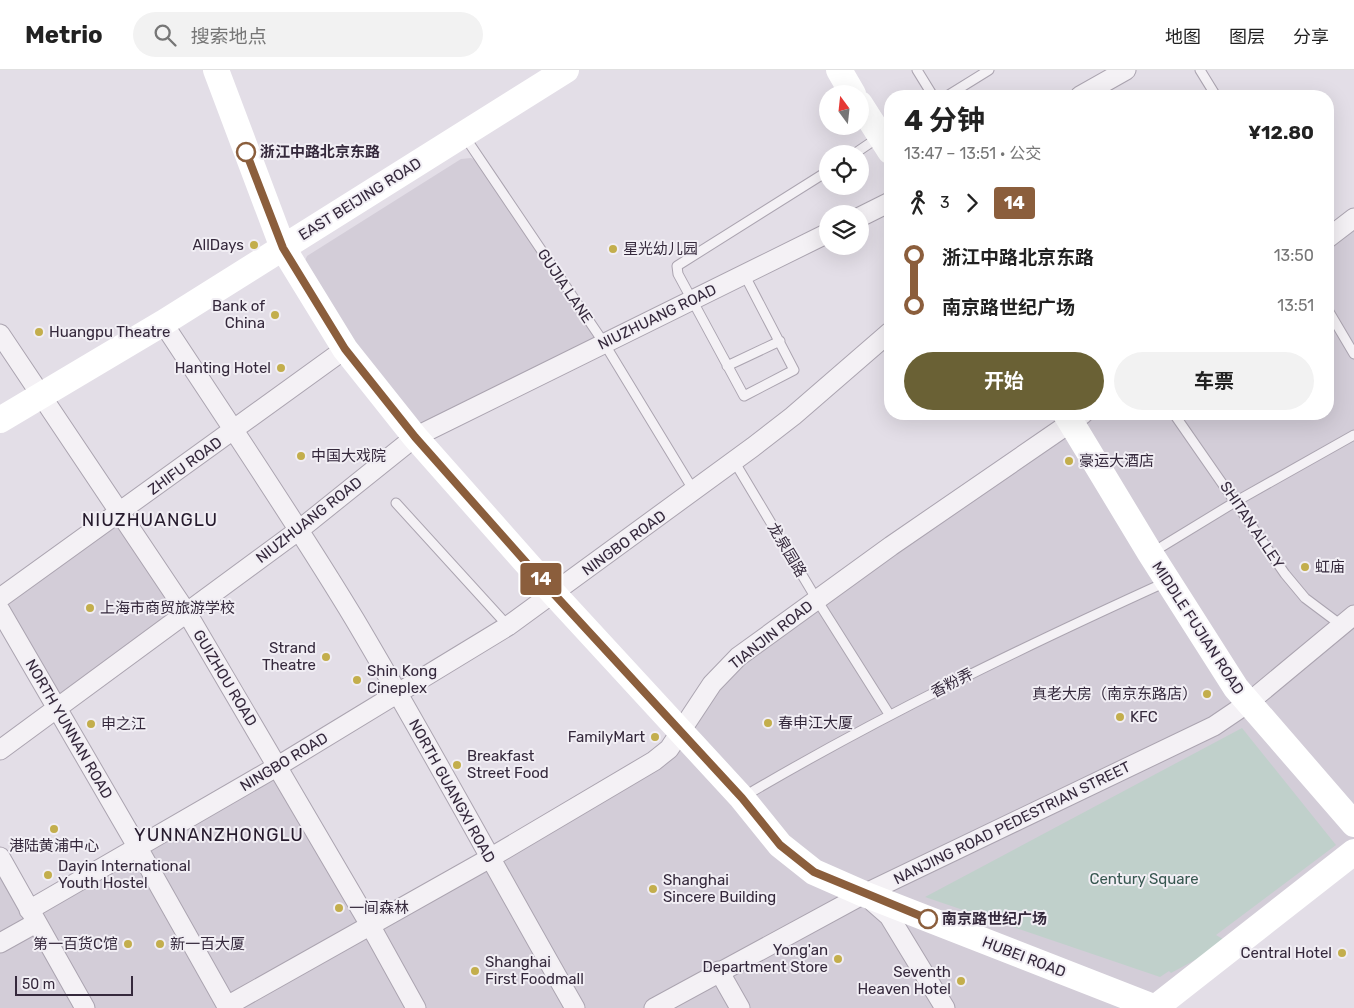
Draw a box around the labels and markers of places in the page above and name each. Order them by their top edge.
marker: 浙江中路北京东路 [236,142,256,162]
place label: 浙江中路北京东路 [260,143,380,161]
place label: AllDays [193,236,244,254]
marker: AllDays [248,239,260,251]
place label: 星光幼儿园 [623,240,698,258]
marker: 星光幼儿园 [607,243,619,255]
place label: Bank of China [212,297,265,332]
marker: Bank of China [269,309,281,321]
place label: Huangpu Theatre [49,323,170,341]
marker: Huangpu Theatre [33,326,45,338]
place label: Hanting Hotel [175,359,271,377]
marker: Hanting Hotel [275,362,287,374]
place label: 中国大戏院 [311,447,386,465]
marker: 中国大戏院 [295,450,307,462]
place label: 豪运大酒店 [1079,452,1154,470]
marker: 豪运大酒店 [1063,455,1075,467]
place label: 虹庙 [1315,558,1345,576]
marker: 虹庙 [1299,561,1311,573]
place label: 上海市商贸旅游学校 [100,599,235,617]
marker: 上海市商贸旅游学校 [84,602,96,614]
place label: Strand Theatre [262,639,316,674]
marker: Strand Theatre [320,651,332,663]
place label: Shin Kong Cineplex [367,662,437,697]
marker: Shin Kong Cineplex [351,674,363,686]
place label: 真老大房（南京东路店） [1032,685,1197,703]
marker: 真老大房（南京东路店） [1201,688,1213,700]
place label: KFC [1130,708,1158,726]
marker: KFC [1114,711,1126,723]
place label: 春申江大厦 [778,714,853,732]
place label: 申之江 [101,715,146,733]
marker: 春申江大厦 [762,717,774,729]
marker: 申之江 [85,718,97,730]
place label: FamilyMart [568,728,645,746]
marker: FamilyMart [649,731,661,743]
place label: Breakfast Street Food [467,747,549,782]
marker: Breakfast Street Food [451,759,463,771]
marker: 港陆黄浦中心 [48,823,60,835]
place label: 港陆黄浦中心 [9,837,99,855]
place label: Dayin International Youth Hostel [58,857,191,892]
marker: Dayin International Youth Hostel [42,869,54,881]
place label: Shanghai Sincere Building [663,871,776,906]
marker: Shanghai Sincere Building [647,883,659,895]
place label: 一间森林 [349,899,409,917]
marker: 一间森林 [333,902,345,914]
marker: 南京路世纪广场 [918,909,938,929]
place label: 南京路世纪广场 [942,910,1047,928]
place label: 第一百货C馆 [33,935,118,953]
place label: 新一百大厦 [170,935,245,953]
marker: 第一百货C馆 [122,938,134,950]
marker: 新一百大厦 [154,938,166,950]
place label: Yong'an Department Store [702,941,828,976]
place label: Central Hotel [1240,944,1332,962]
marker: Central Hotel [1336,947,1348,959]
place label: Shanghai First Foodmall [485,953,584,988]
marker: Yong'an Department Store [832,953,844,965]
place label: Seventh Heaven Hotel [857,963,951,998]
marker: Shanghai First Foodmall [469,965,481,977]
marker: Seventh Heaven Hotel [955,975,967,987]

